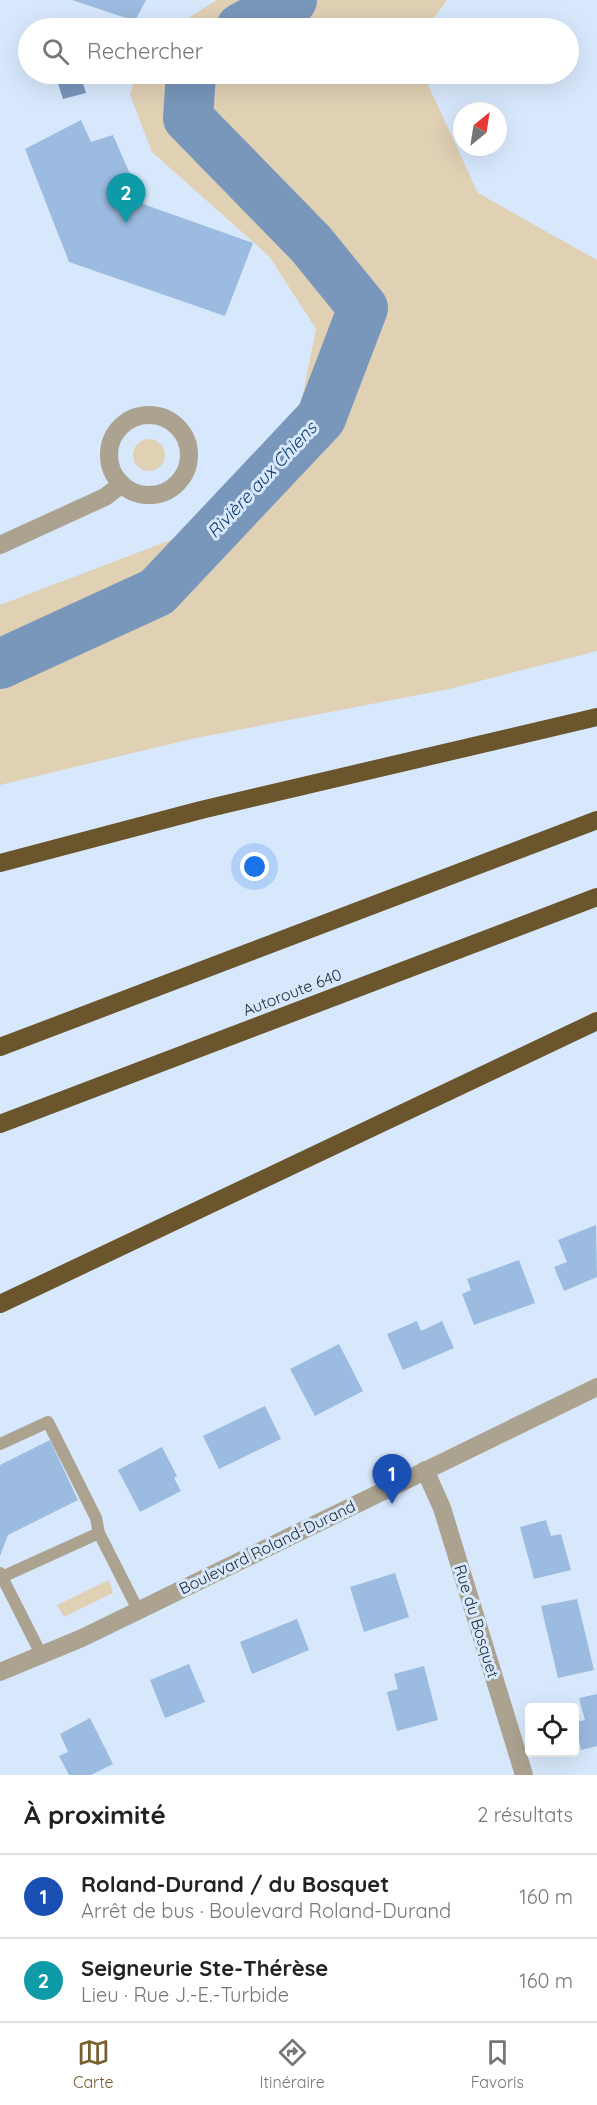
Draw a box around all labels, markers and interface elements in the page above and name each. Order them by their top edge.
search box [18,18,579,84]
icon: search [39,35,72,68]
text: Rechercher [87,37,203,65]
north arrow [453,102,507,156]
pin: 2 [106,174,146,223]
water label: Rivière aux Chiens [202,416,322,543]
your location [240,852,269,881]
street label: Autoroute 640 [240,964,344,1020]
pin: 1 [372,1454,412,1504]
street label: Boulevard Roland-Durand [176,1496,358,1598]
street label: Rue du Bosquet [450,1562,504,1680]
map controls [525,1703,579,1757]
button: locate [525,1703,579,1757]
text: À proximité [24,1798,166,1831]
text: 2 résultats [477,1802,573,1827]
text: Roland-Durand / du Bosquet [81,1870,389,1898]
text: 1 [40,1884,47,1909]
text: 160 m [519,1884,573,1909]
text: Arrêt de bus · Boulevard Roland-Durand [81,1898,451,1923]
text: Seigneurie Ste-Thérèse [81,1954,328,1982]
text: 2 [38,1968,49,1993]
text: 160 m [519,1968,573,1993]
text: Lieu · Rue J.-E.-Turbide [81,1982,289,2007]
tab: Carte [73,2036,114,2092]
tab: Itinéraire [260,2036,325,2092]
tab: Favoris [471,2036,524,2092]

